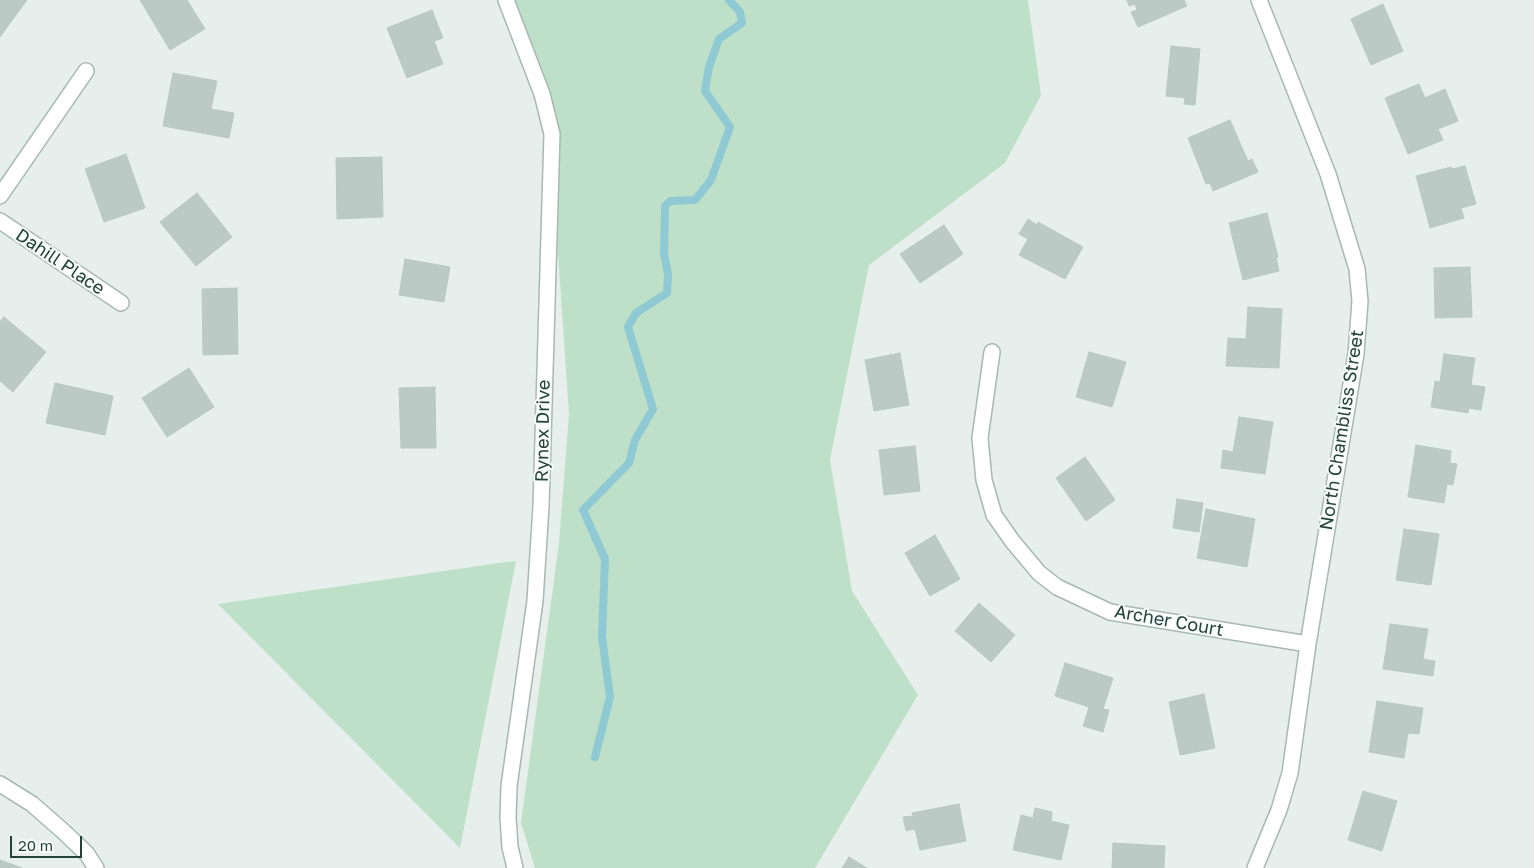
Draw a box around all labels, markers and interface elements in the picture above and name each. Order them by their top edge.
street label: Dahill Place [11,224,109,300]
street label: North Chambliss Street [1315,328,1369,532]
street label: Rynex Drive [531,380,555,482]
street label: Archer Court [1113,601,1225,641]
scale bar [12,826,85,858]
text: 20 m [18,836,53,854]

